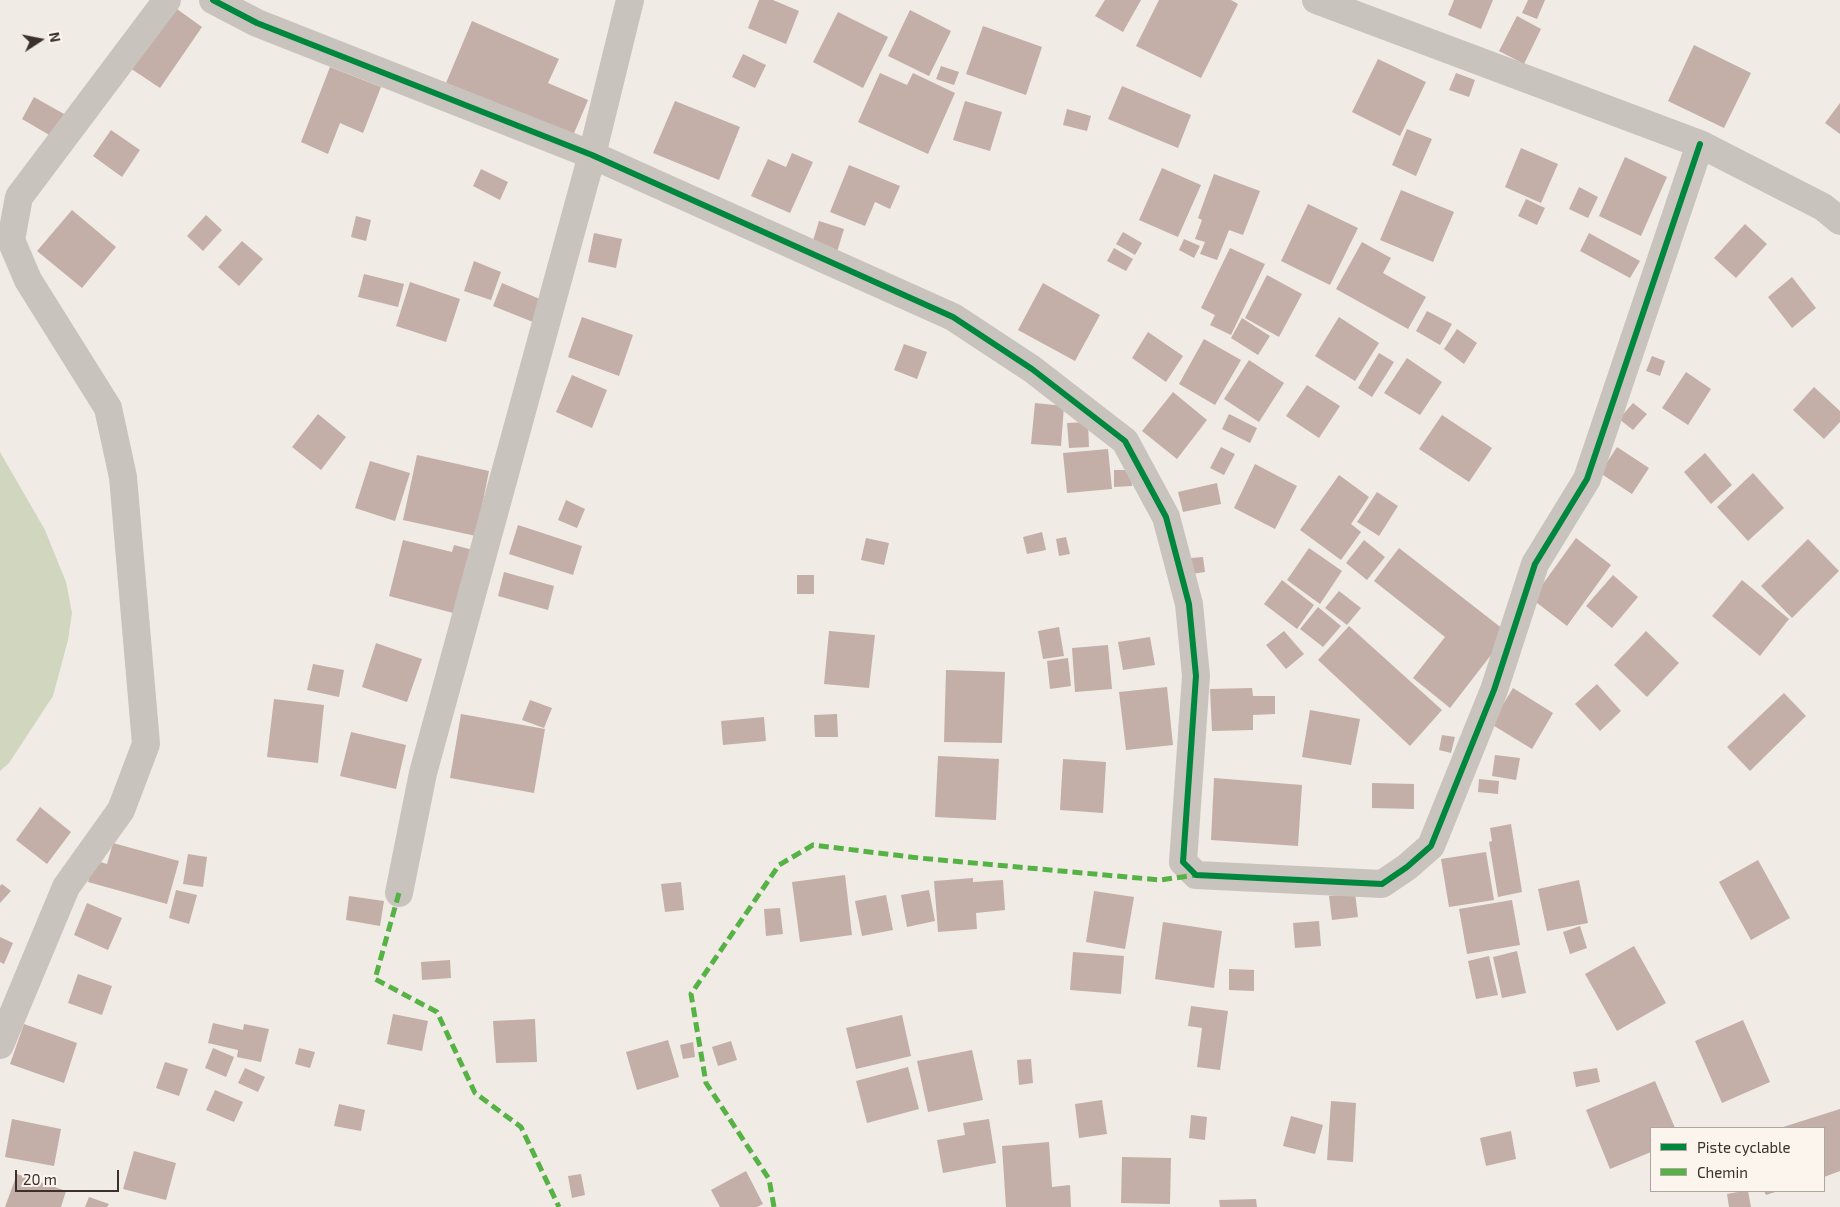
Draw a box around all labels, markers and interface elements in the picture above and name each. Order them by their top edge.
north arrow [15,15,65,65]
text: N [46,30,65,44]
legend [1650,1127,1825,1192]
text: Piste cyclable [1697,1138,1791,1156]
scale bar [18,1160,121,1192]
text: Chemin [1697,1163,1748,1181]
text: 20 m [23,1170,57,1188]

